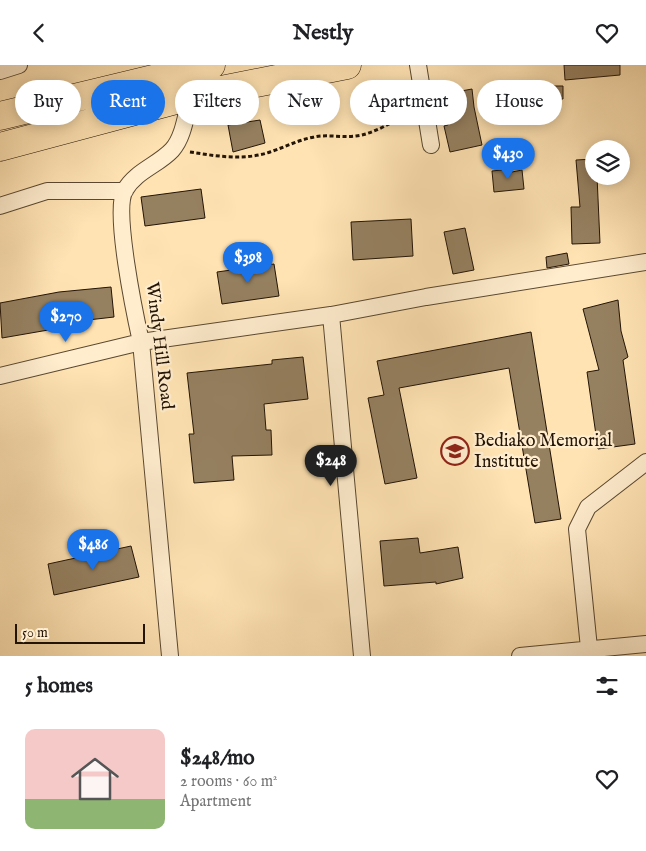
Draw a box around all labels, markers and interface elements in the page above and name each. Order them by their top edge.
icon: back [25,19,53,47]
text: Nestly [293,19,353,47]
icon: heart [593,19,621,47]
chip: Buy [15,80,81,125]
chip: Rent [91,80,165,125]
chip: Filters [175,80,259,125]
chip: New [269,80,340,125]
chip: Apartment [350,80,467,125]
chip: House [477,80,562,125]
pin: $430 [478,137,538,180]
map controls [585,140,630,185]
button: layers [585,140,630,185]
text: $430 [493,144,523,164]
pin: $398 [218,241,278,284]
text: $398 [234,248,262,268]
street label: Windy Hill Road [140,281,178,412]
pin: $270 [36,301,96,343]
text: $270 [50,307,82,327]
place label: Bediako Memorial Institute [474,430,612,474]
school or university icon: Bediako Memorial Institute [440,436,470,466]
pin: $248 [301,445,361,487]
text: $248 [316,451,346,471]
pin: $486 [63,529,123,571]
text: $486 [78,535,108,555]
scale bar [15,621,145,644]
text: 50 m [22,624,48,642]
icon: filters [593,672,621,700]
text: 5 homes [25,673,93,700]
text: $248/mo [180,745,255,772]
icon: home [65,749,125,809]
icon: heart [593,765,621,793]
text: 2 rooms · 60 m² [180,772,278,792]
text: Apartment [180,792,251,812]

